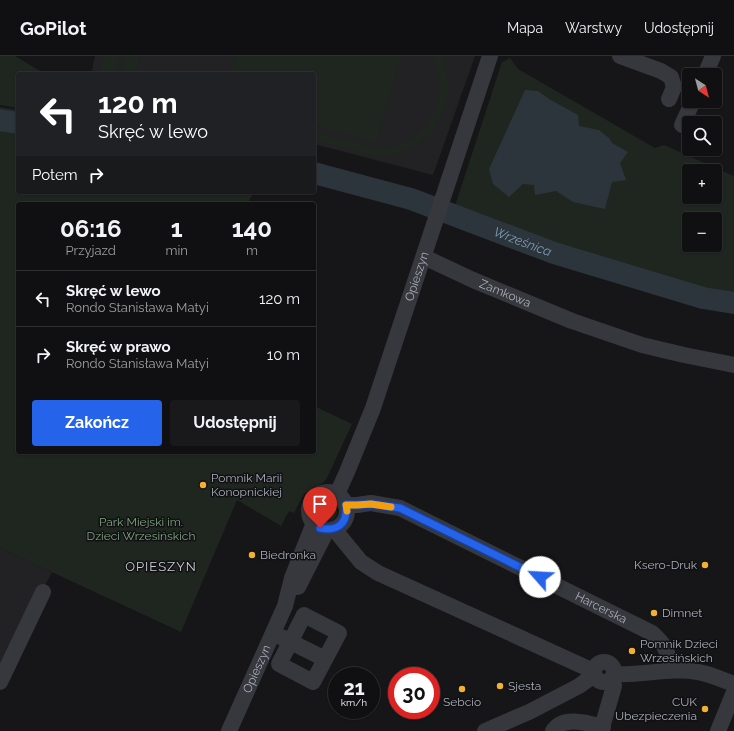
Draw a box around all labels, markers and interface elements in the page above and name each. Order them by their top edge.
text: GoPilot [20,17,86,39]
text: Mapa [507,20,543,36]
text: Warstwy [565,20,622,36]
text: Udostępnij [644,20,714,36]
north arrow [682,68,722,108]
map controls [682,68,722,252]
text: 120 m [98,87,178,120]
icon: left [32,88,84,140]
button: search [682,116,722,156]
text: Skręć w lewo [98,121,208,142]
icon: right [85,164,107,186]
button: + [682,164,722,204]
text: Potem [32,166,77,184]
button: − [682,212,722,252]
text: 06:16 [60,214,122,243]
text: 1 [171,214,183,243]
text: 140 [232,214,272,243]
water label: Wrześnica [492,224,554,260]
text: Przyjazd [66,243,116,258]
text: min [165,243,188,258]
text: m [246,243,258,258]
street label: Opieszyn [402,250,431,303]
street label: Zamkowa [477,276,533,310]
text: Skręć w lewo [66,282,161,300]
icon: left [32,288,54,310]
text: 120 m [259,290,300,308]
text: Rondo Stanisława Matyi [66,300,209,315]
text: Skręć w prawo [66,338,171,356]
icon: right [32,344,54,366]
text: 10 m [267,346,300,364]
text: Rondo Stanisława Matyi [66,356,209,371]
button: Zakończ [32,400,162,446]
button: Udostępnij [170,400,300,446]
place label: Pomnik Marii Konopnickiej [211,471,282,499]
marker: Pomnik Marii Konopnickiej [198,480,208,490]
pin [303,487,337,528]
icon: arrive [309,493,331,515]
park label: Park Miejski im. Dzieci Wrzesińskich [87,515,195,543]
place label: Biedronka [260,548,316,562]
marker: Biedronka [247,550,257,560]
position arrow [519,556,561,598]
place label: Ksero-Druk [634,558,698,572]
district label: OPIESZYN [125,559,197,574]
marker: Ksero-Druk [700,560,710,570]
street label: Harcerska [573,589,629,626]
place label: Dimnet [662,606,702,620]
marker: Dimnet [649,608,659,618]
place label: Pomnik Dzieci Wrzesińskich [640,637,718,665]
street label: Opieszyn [240,643,274,695]
marker: Pomnik Dzieci Wrzesińskich [627,646,637,656]
speed limit sign: 30 [388,667,440,719]
text: 21 [343,676,365,700]
place label: Sjesta [508,679,541,693]
marker: Sjesta [495,681,505,691]
marker: Sebcio [457,684,467,694]
place label: Sebcio [443,695,481,709]
place label: CUK Ubezpieczenia [615,695,697,723]
text: km/h [341,697,367,708]
marker: CUK Ubezpieczenia [700,704,710,714]

